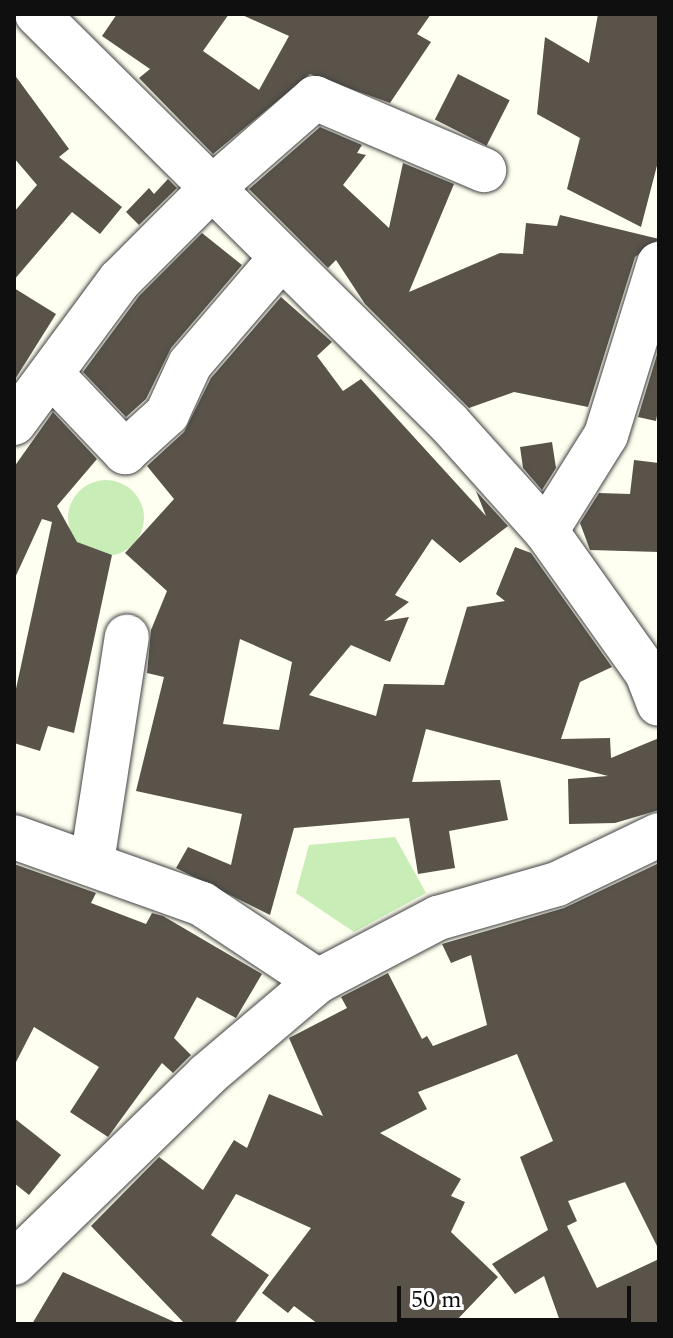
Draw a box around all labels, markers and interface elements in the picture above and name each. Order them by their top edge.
scale bar [401,1270,635,1320]
text: 50 m [411,1282,462,1318]

